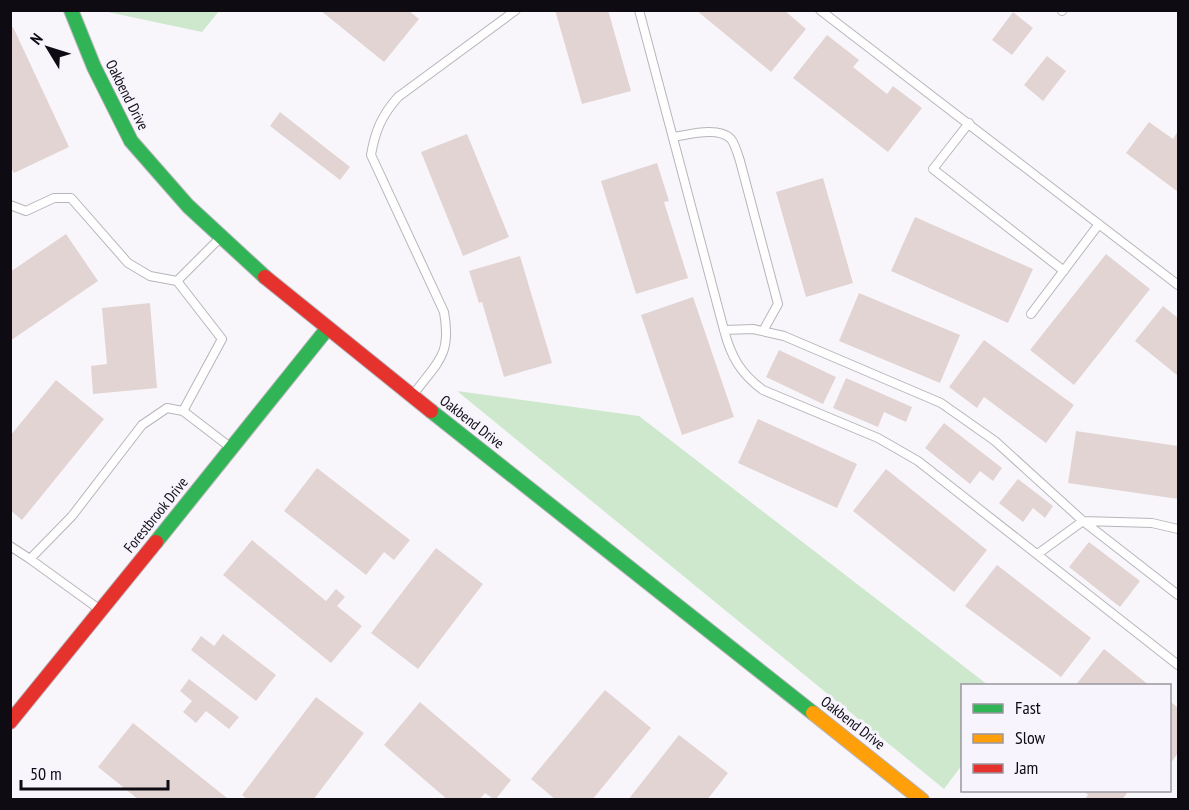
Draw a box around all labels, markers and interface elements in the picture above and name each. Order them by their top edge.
north arrow [18,18,78,78]
text: N [26,29,47,48]
street label: Oakbend Drive [102,56,153,133]
street label: Oakbend Drive [436,391,508,453]
street label: Forestbrook Drive [119,473,192,556]
legend [961,684,1171,792]
street label: Oakbend Drive [817,692,889,754]
text: Fast [1015,696,1041,719]
text: Slow [1015,726,1046,749]
scale bar [21,753,168,791]
text: Jam [1014,756,1038,779]
text: 50 m [30,762,62,785]

